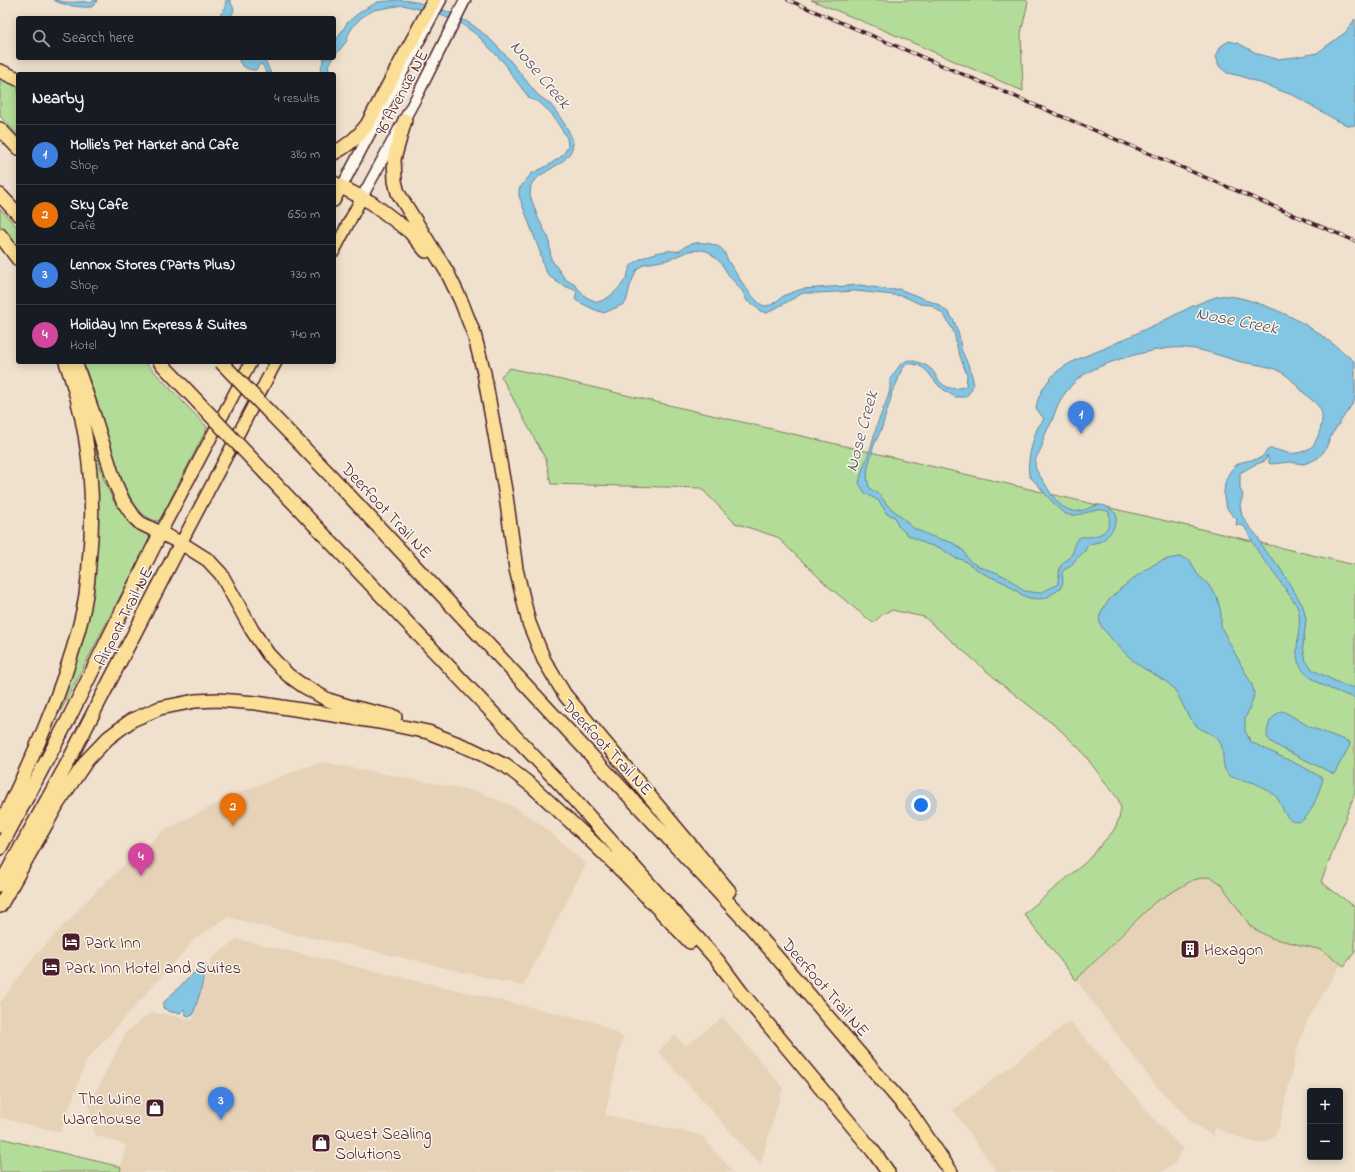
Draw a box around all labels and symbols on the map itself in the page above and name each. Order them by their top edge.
water label: Nose Creek [503,35,577,116]
street label: 96 Avenue NE [369,45,435,140]
water label: Nose Creek [1194,301,1281,343]
water label: Nose Creek [840,387,886,475]
pin: 1 [1068,401,1094,434]
street label: Deerfoot Trail NE [334,457,437,565]
street label: Airport Trail NE [89,563,160,671]
street label: Deerfoot Trail NE [555,694,658,802]
pin: 2 [220,793,246,826]
your location [911,795,931,815]
pin: 4 [128,843,154,876]
hotel icon: Park Inn [60,931,82,953]
place label: Park Inn [85,931,141,956]
street label: Deerfoot Trail NE [774,932,875,1043]
building icon: Hexagon [1179,938,1201,960]
place label: Hexagon [1204,938,1263,965]
hotel icon: Park Inn Hotel and Suites [40,956,62,978]
place label: Park Inn Hotel and Suites [65,956,241,981]
place label: The Wine Warehouse [63,1087,141,1132]
pin: 3 [208,1087,234,1120]
shop icon: The Wine Warehouse [144,1097,166,1119]
place label: Quest Sealing Solutions [335,1122,432,1167]
shop icon: Quest Sealing Solutions [310,1132,332,1154]

